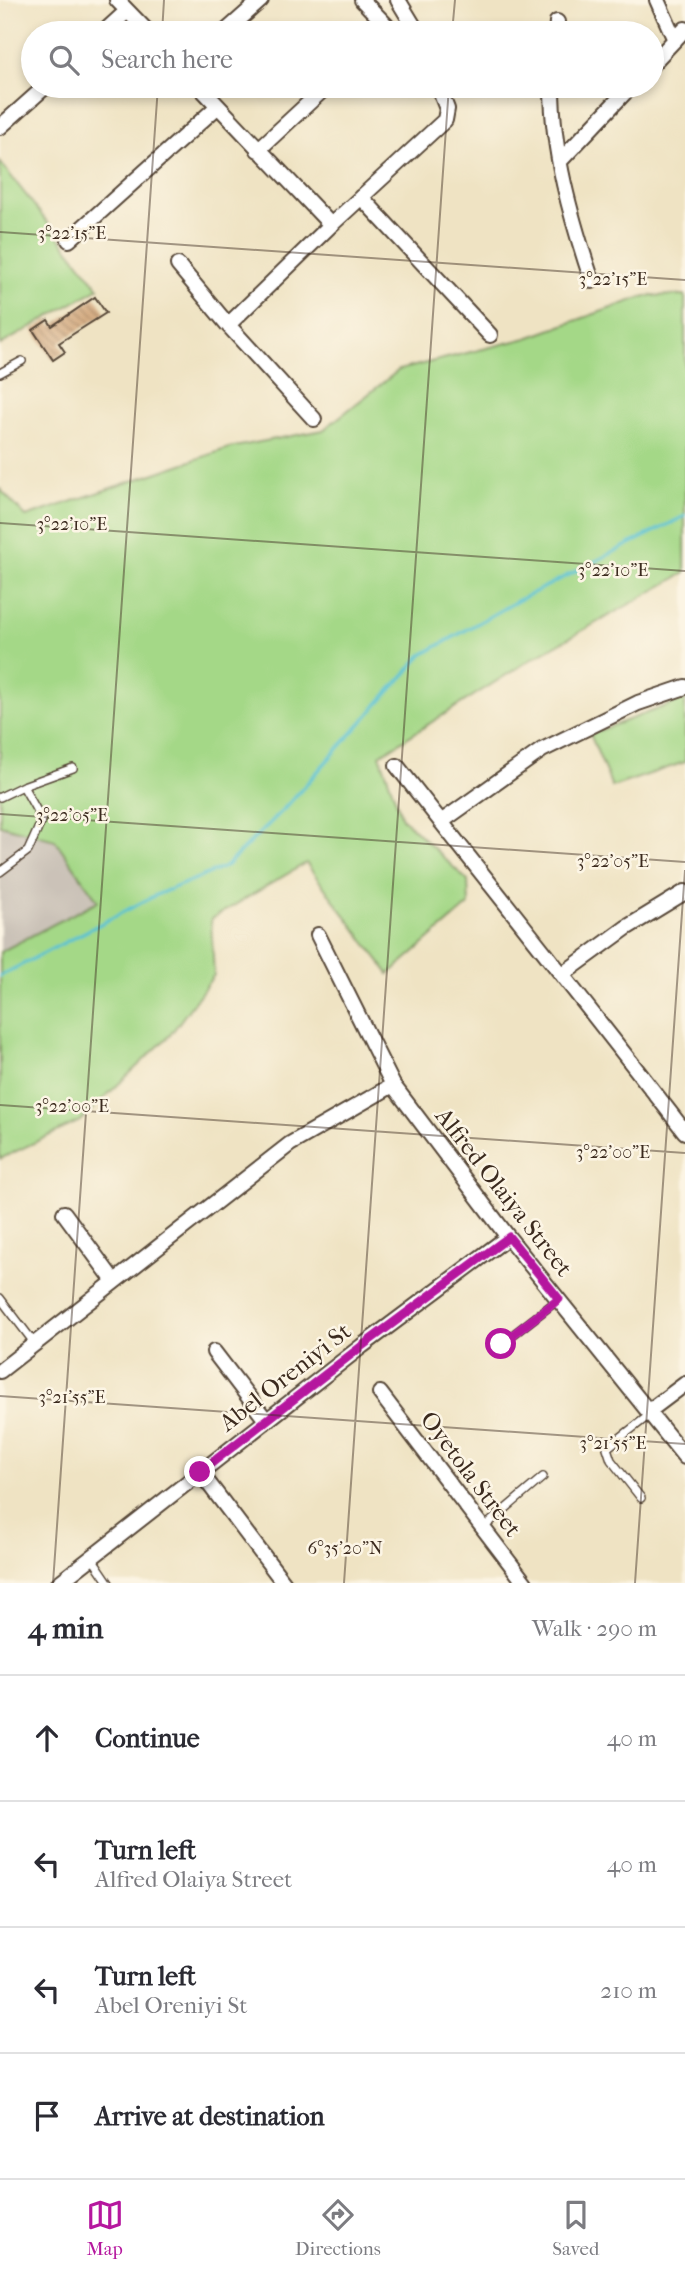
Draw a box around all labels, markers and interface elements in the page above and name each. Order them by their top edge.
search box [21,21,664,98]
icon: search [45,41,83,79]
text: Search here [101,44,233,75]
text: 3°22'15"E [38,223,106,244]
text: 3°22'15"E [579,269,647,290]
text: 3°22'10"E [37,514,107,535]
text: 3°22'10"E [578,560,648,581]
text: 3°22'05"E [36,805,108,826]
text: 3°22'05"E [577,851,649,872]
text: 3°22'00"E [35,1096,109,1117]
street label: Alfred Olaiya Street [429,1102,579,1282]
text: 3°22'00"E [576,1142,650,1163]
street label: Abel Oreniyi St [213,1317,357,1438]
route start [485,1328,516,1359]
text: 3°21'55"E [39,1387,105,1408]
street label: Oyetola Street [415,1406,528,1543]
text: 3°21'55"E [580,1433,646,1454]
route end [184,1456,215,1487]
text: 6°35'20"N [307,1538,383,1559]
text: 4 min [28,1611,103,1646]
text: Walk · 290 m [532,1615,657,1642]
icon: ahead [28,1719,66,1757]
text: Continue [95,1723,200,1754]
text: 40 m [607,1725,657,1752]
text: Turn left [95,1835,196,1866]
icon: left [28,1845,66,1883]
text: 40 m [607,1851,657,1878]
text: Alfred Olaiya Street [95,1866,292,1893]
text: Turn left [95,1961,196,1992]
icon: left [28,1971,66,2009]
text: 210 m [600,1977,657,2004]
text: Abel Oreniyi St [95,1992,248,2019]
icon: arrive [28,2097,66,2135]
text: Arrive at destination [95,2101,325,2132]
tab: Map [86,2196,124,2260]
tab: Directions [295,2196,381,2260]
tab: Saved [552,2196,599,2260]

